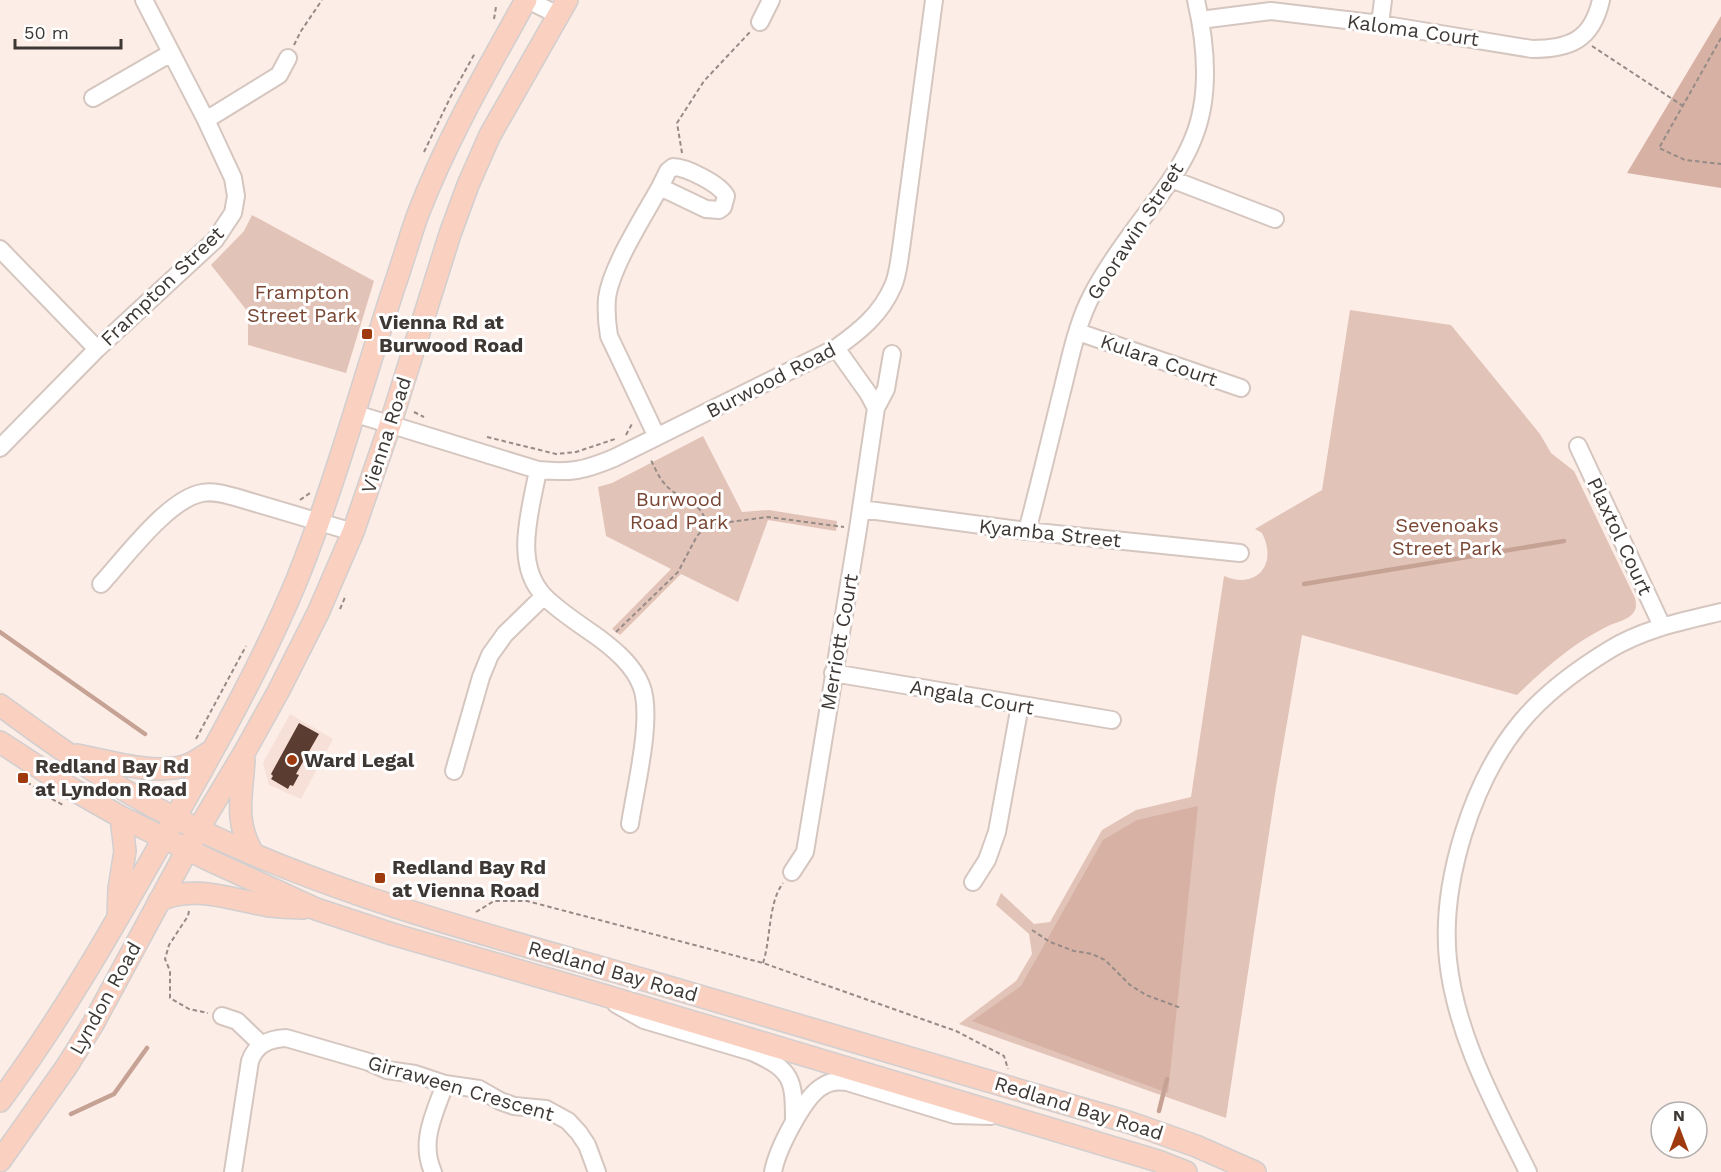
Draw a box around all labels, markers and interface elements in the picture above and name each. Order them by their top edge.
street label: Kaloma Court [1345,9,1481,51]
scale bar [15,12,122,50]
text: 50 m [24,22,69,43]
street label: Goorawin Street [1082,157,1189,304]
street label: Frampton Street [95,221,229,351]
park label: Frampton Street Park [247,280,357,327]
place label: Vienna Rd at Burwood Road [379,310,523,357]
marker: Vienna Rd at Burwood Road [360,327,374,341]
street label: Kulara Court [1097,329,1221,391]
street label: Burwood Road [702,337,840,423]
street label: Vienna Road [356,374,416,496]
street label: Plaxtol Court [1582,473,1658,599]
park label: Burwood Road Park [630,487,728,534]
park label: Sevenoaks Street Park [1392,513,1502,560]
street label: Kyamba Street [978,514,1123,552]
street label: Merriott Court [815,571,863,712]
street label: Angala Court [908,674,1036,720]
place label: Ward Legal [304,748,415,772]
marker: Ward Legal [285,753,299,767]
place label: Redland Bay Rd at Lyndon Road [35,754,189,801]
marker: Redland Bay Rd at Lyndon Road [16,771,30,785]
place label: Redland Bay Rd at Vienna Road [392,855,546,902]
marker: Redland Bay Rd at Vienna Road [373,871,387,885]
street label: Redland Bay Road [525,935,701,1007]
street label: Lyndon Road [64,937,146,1059]
street label: Girraween Crescent [365,1050,557,1126]
street label: Redland Bay Road [992,1071,1166,1145]
north arrow [1649,1100,1709,1160]
text: N [1673,1106,1685,1125]

